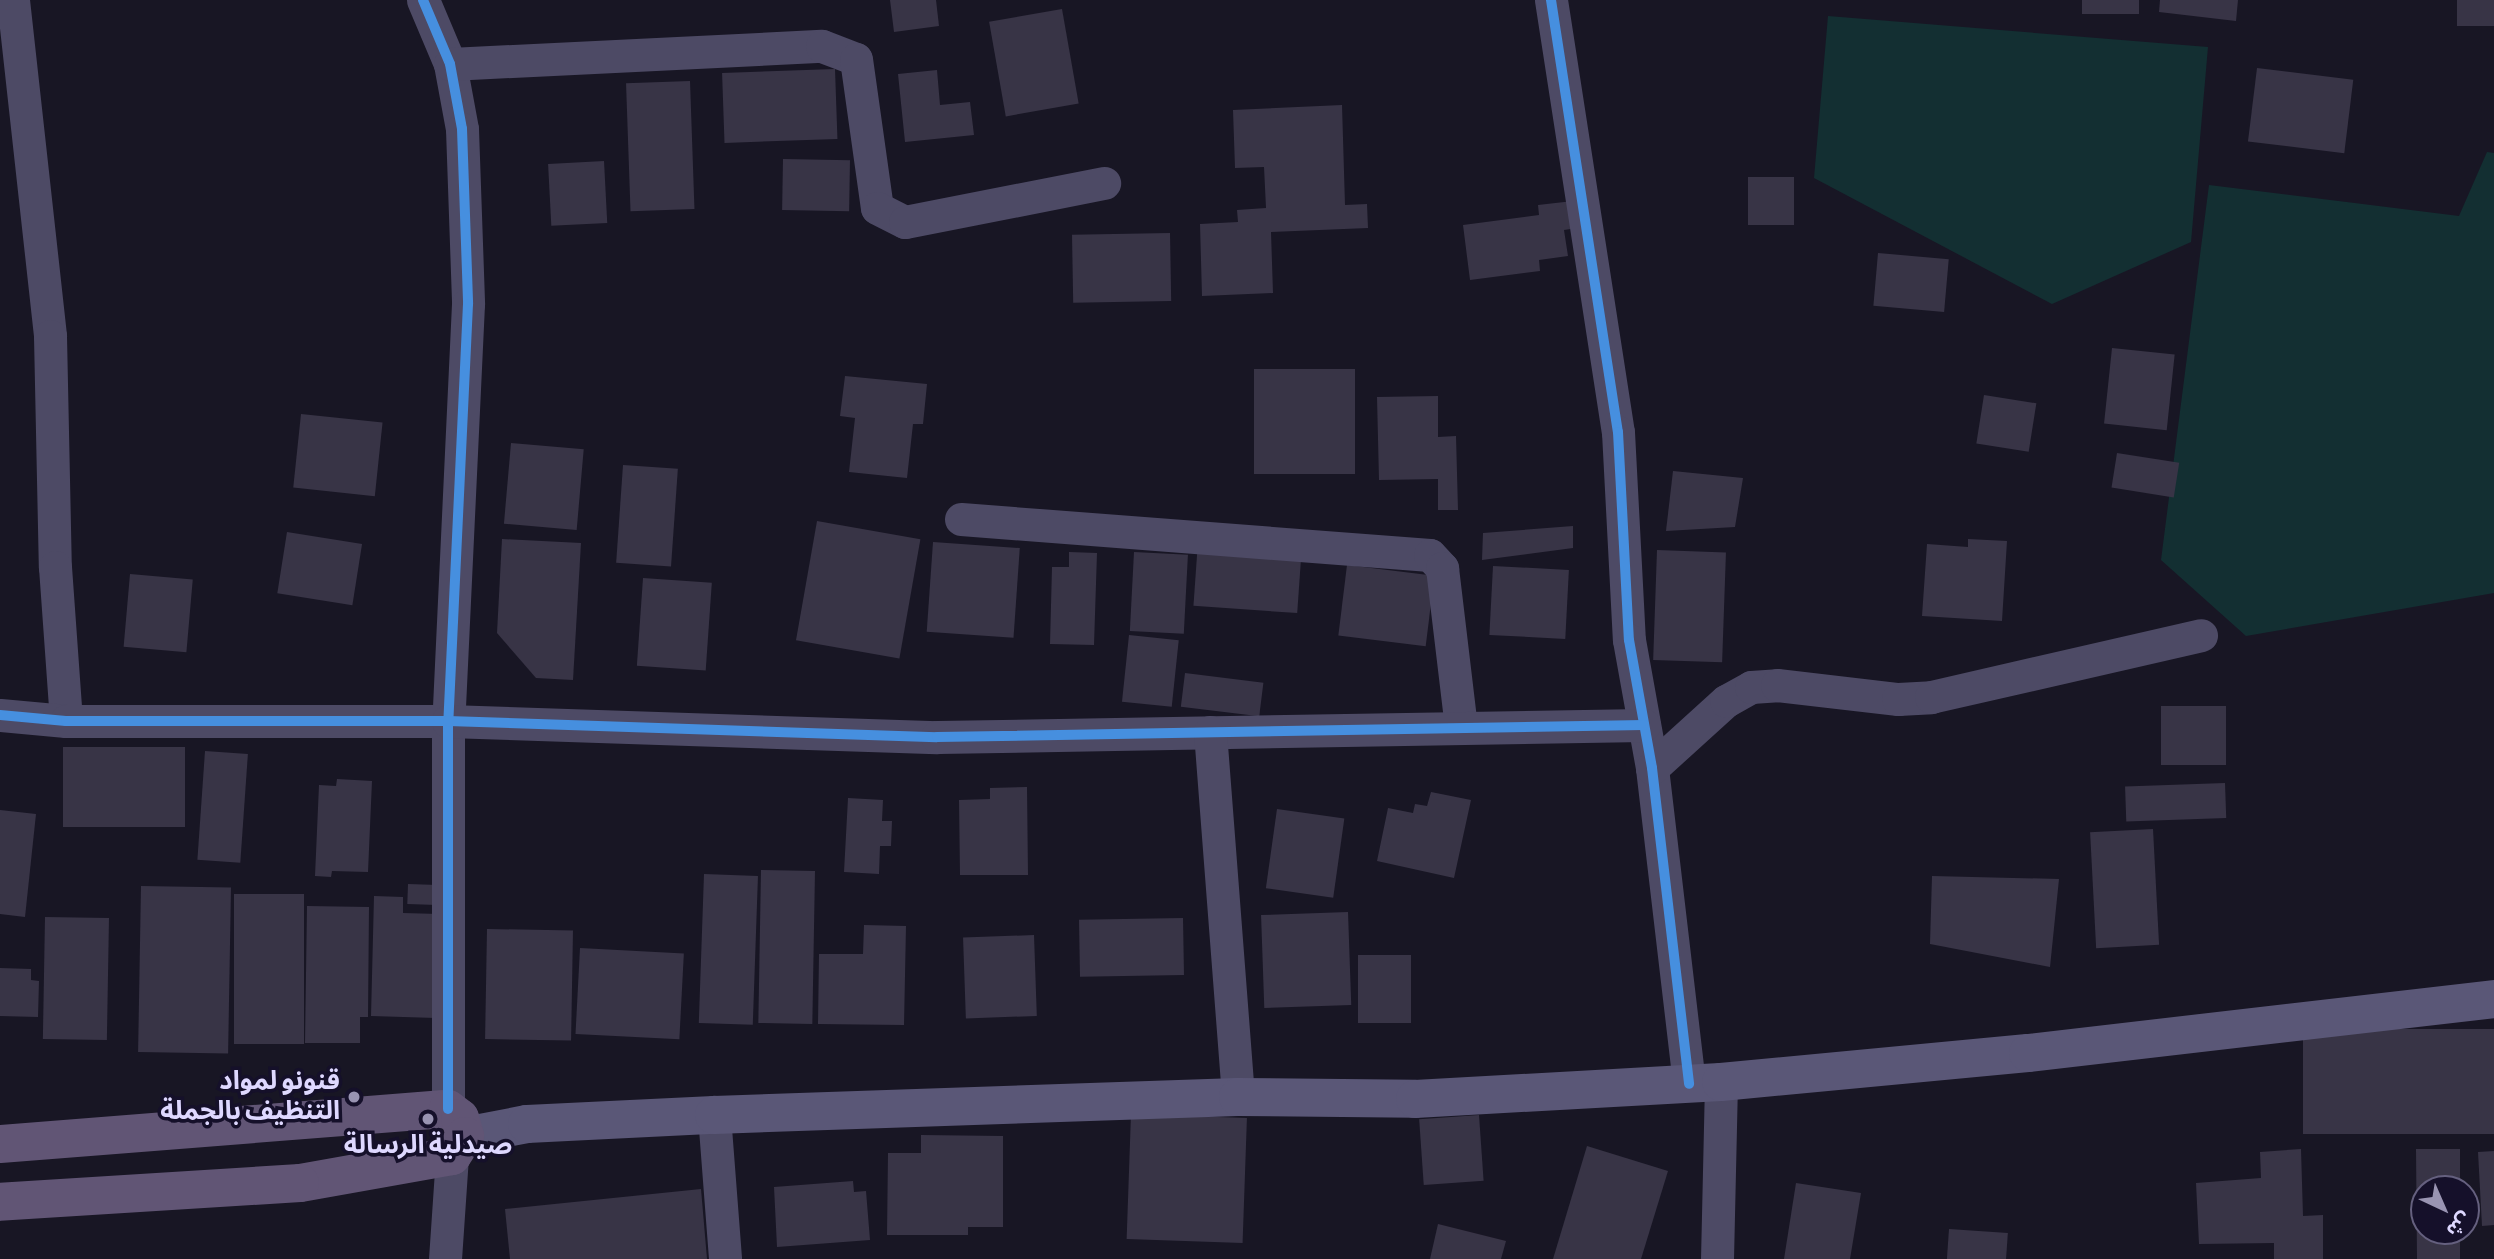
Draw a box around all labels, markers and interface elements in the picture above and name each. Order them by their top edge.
place label: قنونو لمواد التنظيف بالجملة [160,1066,340,1128]
marker: قنونو لمواد التنظيف بالجملة [346,1089,362,1105]
marker: صيدلية الرسالة [420,1111,436,1127]
place label: صيدلية الرسالة [344,1130,512,1162]
north arrow [2410,1175,2480,1245]
text: ش [2441,1207,2476,1241]

